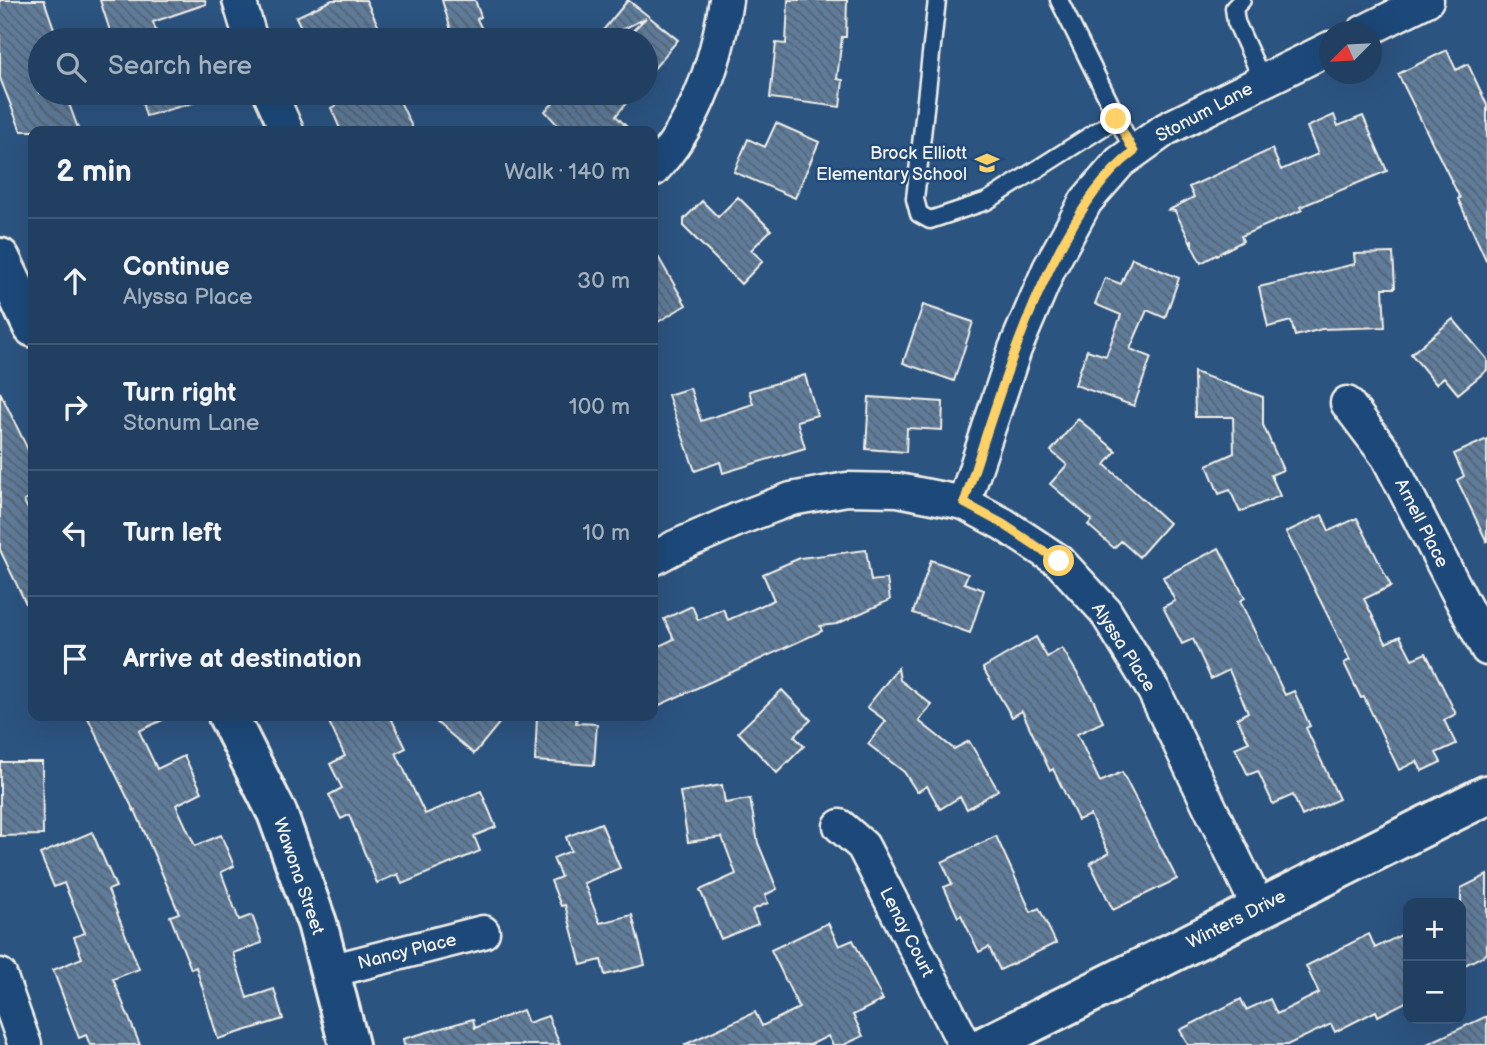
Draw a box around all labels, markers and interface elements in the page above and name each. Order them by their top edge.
north arrow [1319,21,1382,84]
search box [28,28,658,105]
icon: search [52,48,90,86]
text: Search here [108,51,252,82]
street label: Stonum Lane [1152,78,1257,147]
route end [1100,103,1131,134]
place label: Brock Elliott Elementary School [816,143,967,185]
school or university icon: Brock Elliott Elementary School [973,149,1001,177]
text: 2 min [56,154,132,190]
text: Walk · 140 m [504,158,630,186]
text: Continue [123,252,230,283]
icon: ahead [56,262,94,300]
text: 30 m [577,267,630,295]
text: Alyssa Place [123,283,253,311]
text: Turn right [123,378,236,409]
icon: right [56,388,94,426]
text: 100 m [569,393,630,421]
text: Stonum Lane [123,409,259,437]
street label: Arnell Place [1390,475,1453,571]
icon: left [56,514,94,552]
text: Turn left [123,518,222,549]
text: 10 m [582,519,630,547]
route start [1043,545,1074,576]
street label: Alyssa Place [1087,599,1160,696]
icon: arrive [56,640,94,678]
text: Arrive at destination [123,644,362,675]
street label: Wawona Street [269,815,328,938]
street label: Lenay Court [875,884,938,981]
street label: Winters Drive [1183,885,1289,953]
map controls [1403,898,1466,1024]
button: + [1403,898,1466,961]
street label: Nancy Place [356,929,459,974]
button: − [1403,961,1466,1024]

